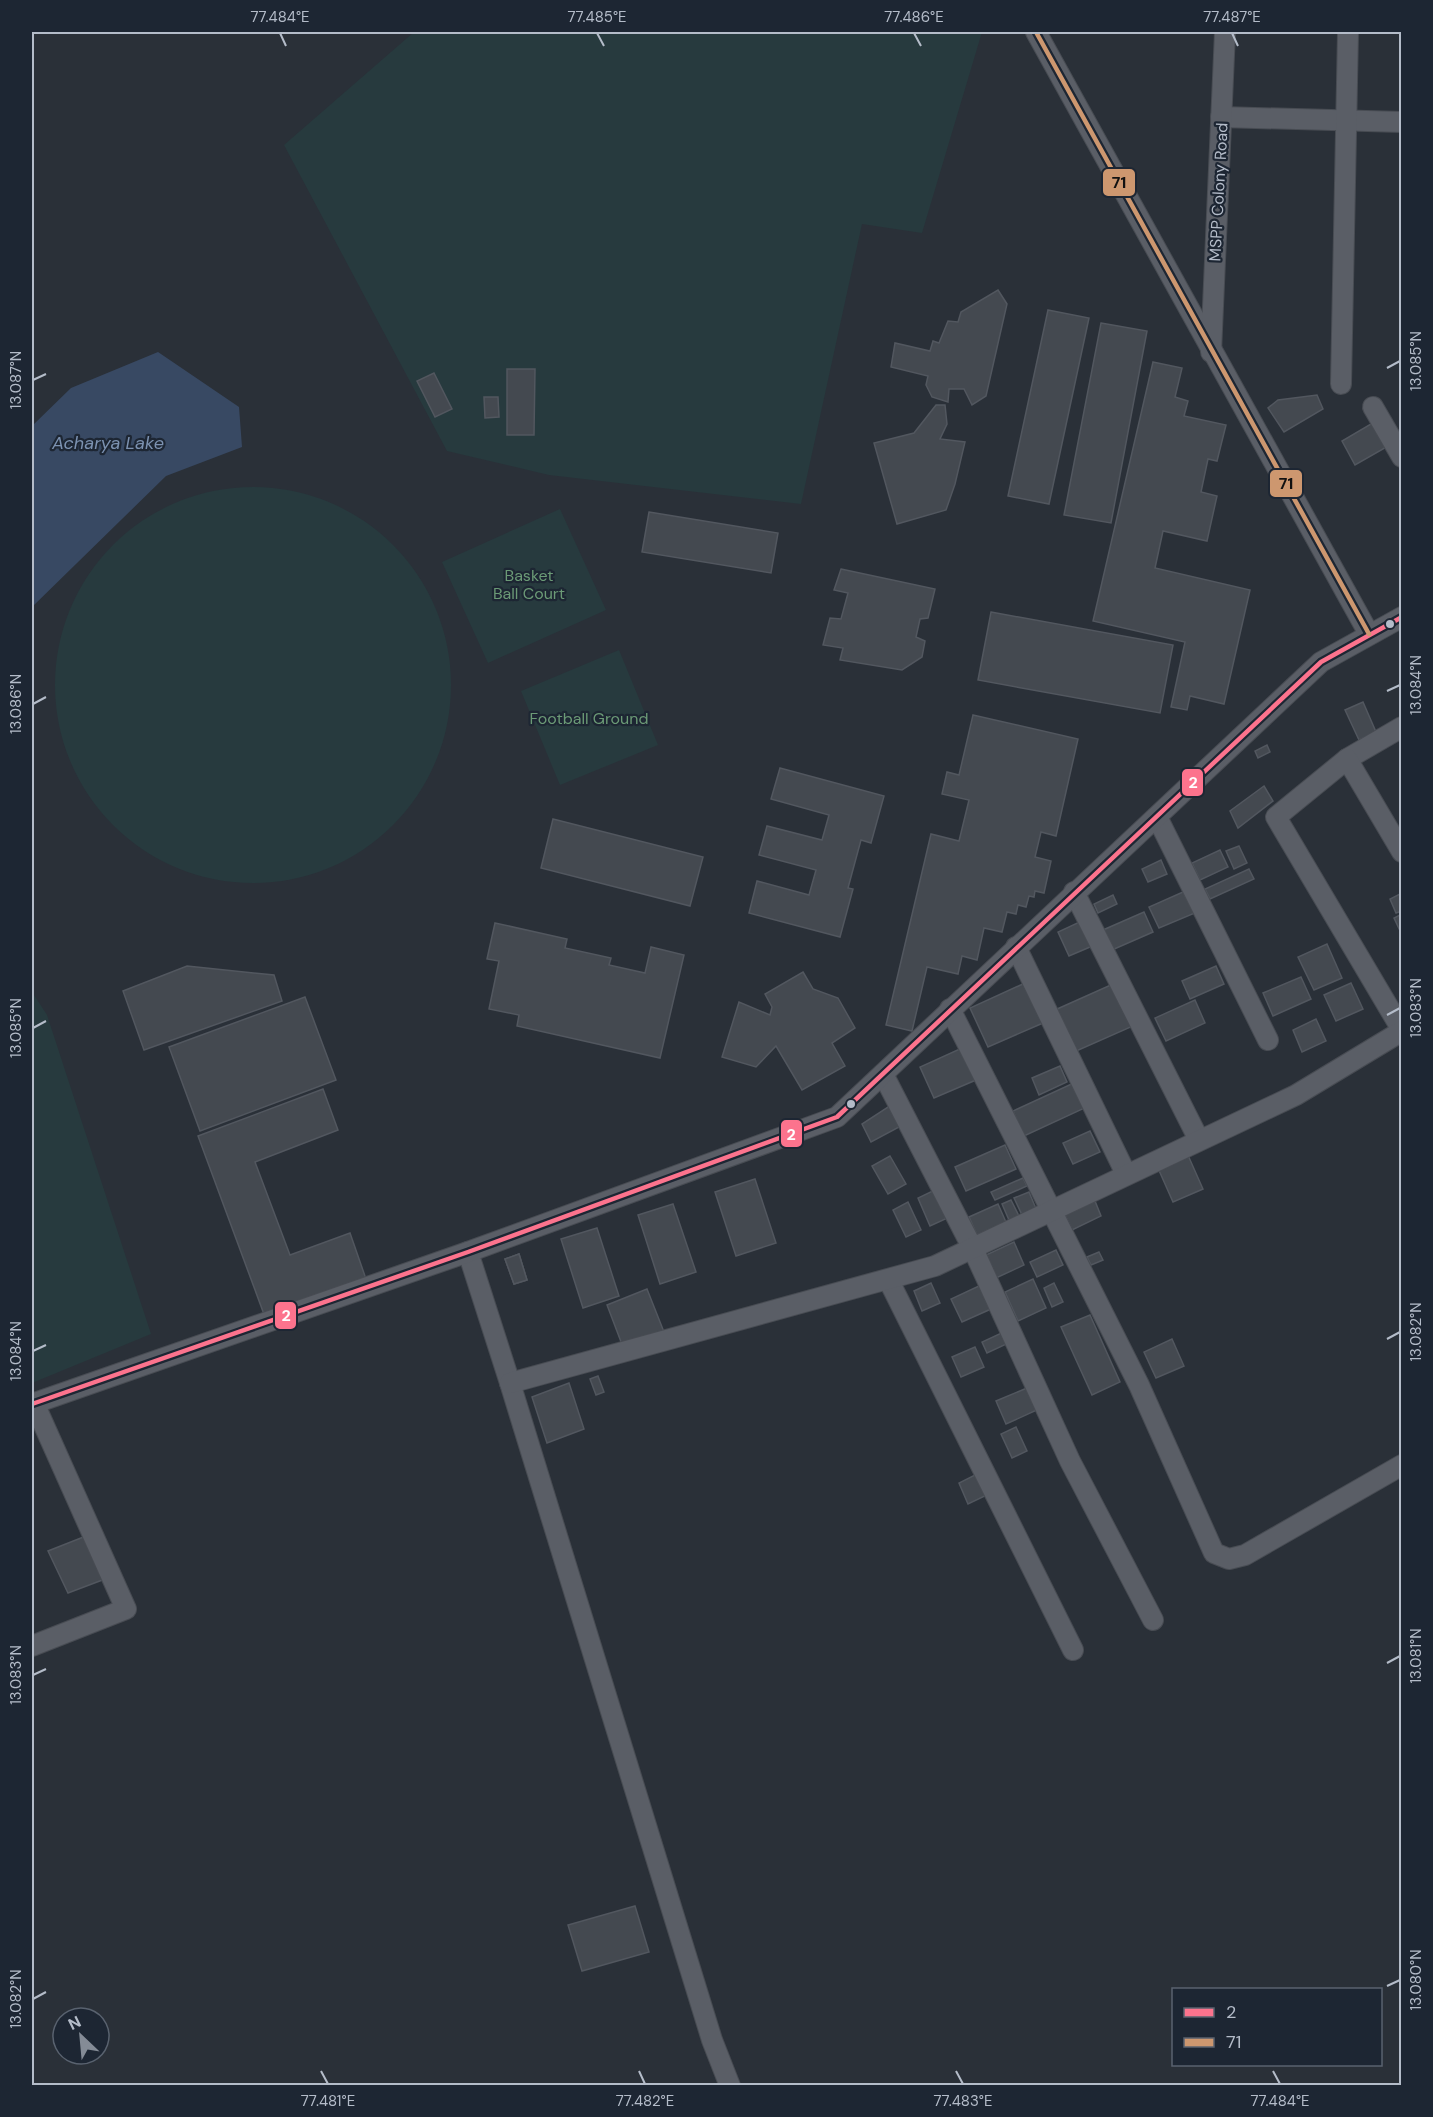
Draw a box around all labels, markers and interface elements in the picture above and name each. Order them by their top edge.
text: 77.484°E [250,7,310,27]
text: 77.485°E [567,7,627,27]
text: 77.486°E [884,7,944,27]
text: 77.487°E [1203,7,1261,27]
street label: MSPP Colony Road [1204,122,1233,262]
line badge: 71 [1102,168,1136,197]
text: 71 [1112,172,1126,193]
text: 13.085°N [1406,331,1426,391]
text: 13.087°N [6,351,26,409]
water label: Acharya Lake [51,431,164,455]
line badge: 71 [1269,469,1303,498]
text: 71 [1279,473,1293,494]
park label: Basket Ball Court [493,565,565,604]
unlabelled marker [1384,618,1396,630]
text: 13.084°N [1406,655,1426,715]
text: 13.086°N [6,674,26,734]
park label: Football Ground [530,708,648,729]
line badge: 2 [1181,768,1204,797]
text: 2 [1188,772,1198,793]
text: 13.083°N [1406,978,1426,1038]
text: 13.085°N [6,998,26,1058]
unlabelled marker [845,1098,857,1110]
line badge: 2 [780,1119,803,1148]
text: 2 [786,1124,796,1145]
line badge: 2 [274,1301,297,1330]
text: 13.082°N [1406,1302,1426,1362]
text: 2 [281,1305,291,1326]
text: 13.084°N [6,1321,26,1381]
text: 13.081°N [1406,1628,1426,1684]
text: 13.083°N [6,1645,26,1705]
text: 13.080°N [1406,1949,1426,2011]
text: 13.082°N [6,1969,26,2029]
legend [1172,1988,1382,2066]
text: 2 [1226,2000,1236,2024]
north arrow [51,2006,111,2066]
text: N [65,2011,84,2035]
text: 71 [1226,2030,1241,2054]
text: 77.481°E [301,2091,355,2111]
text: 77.482°E [616,2091,674,2111]
text: 77.483°E [934,2091,992,2111]
text: 77.484°E [1250,2091,1310,2111]

